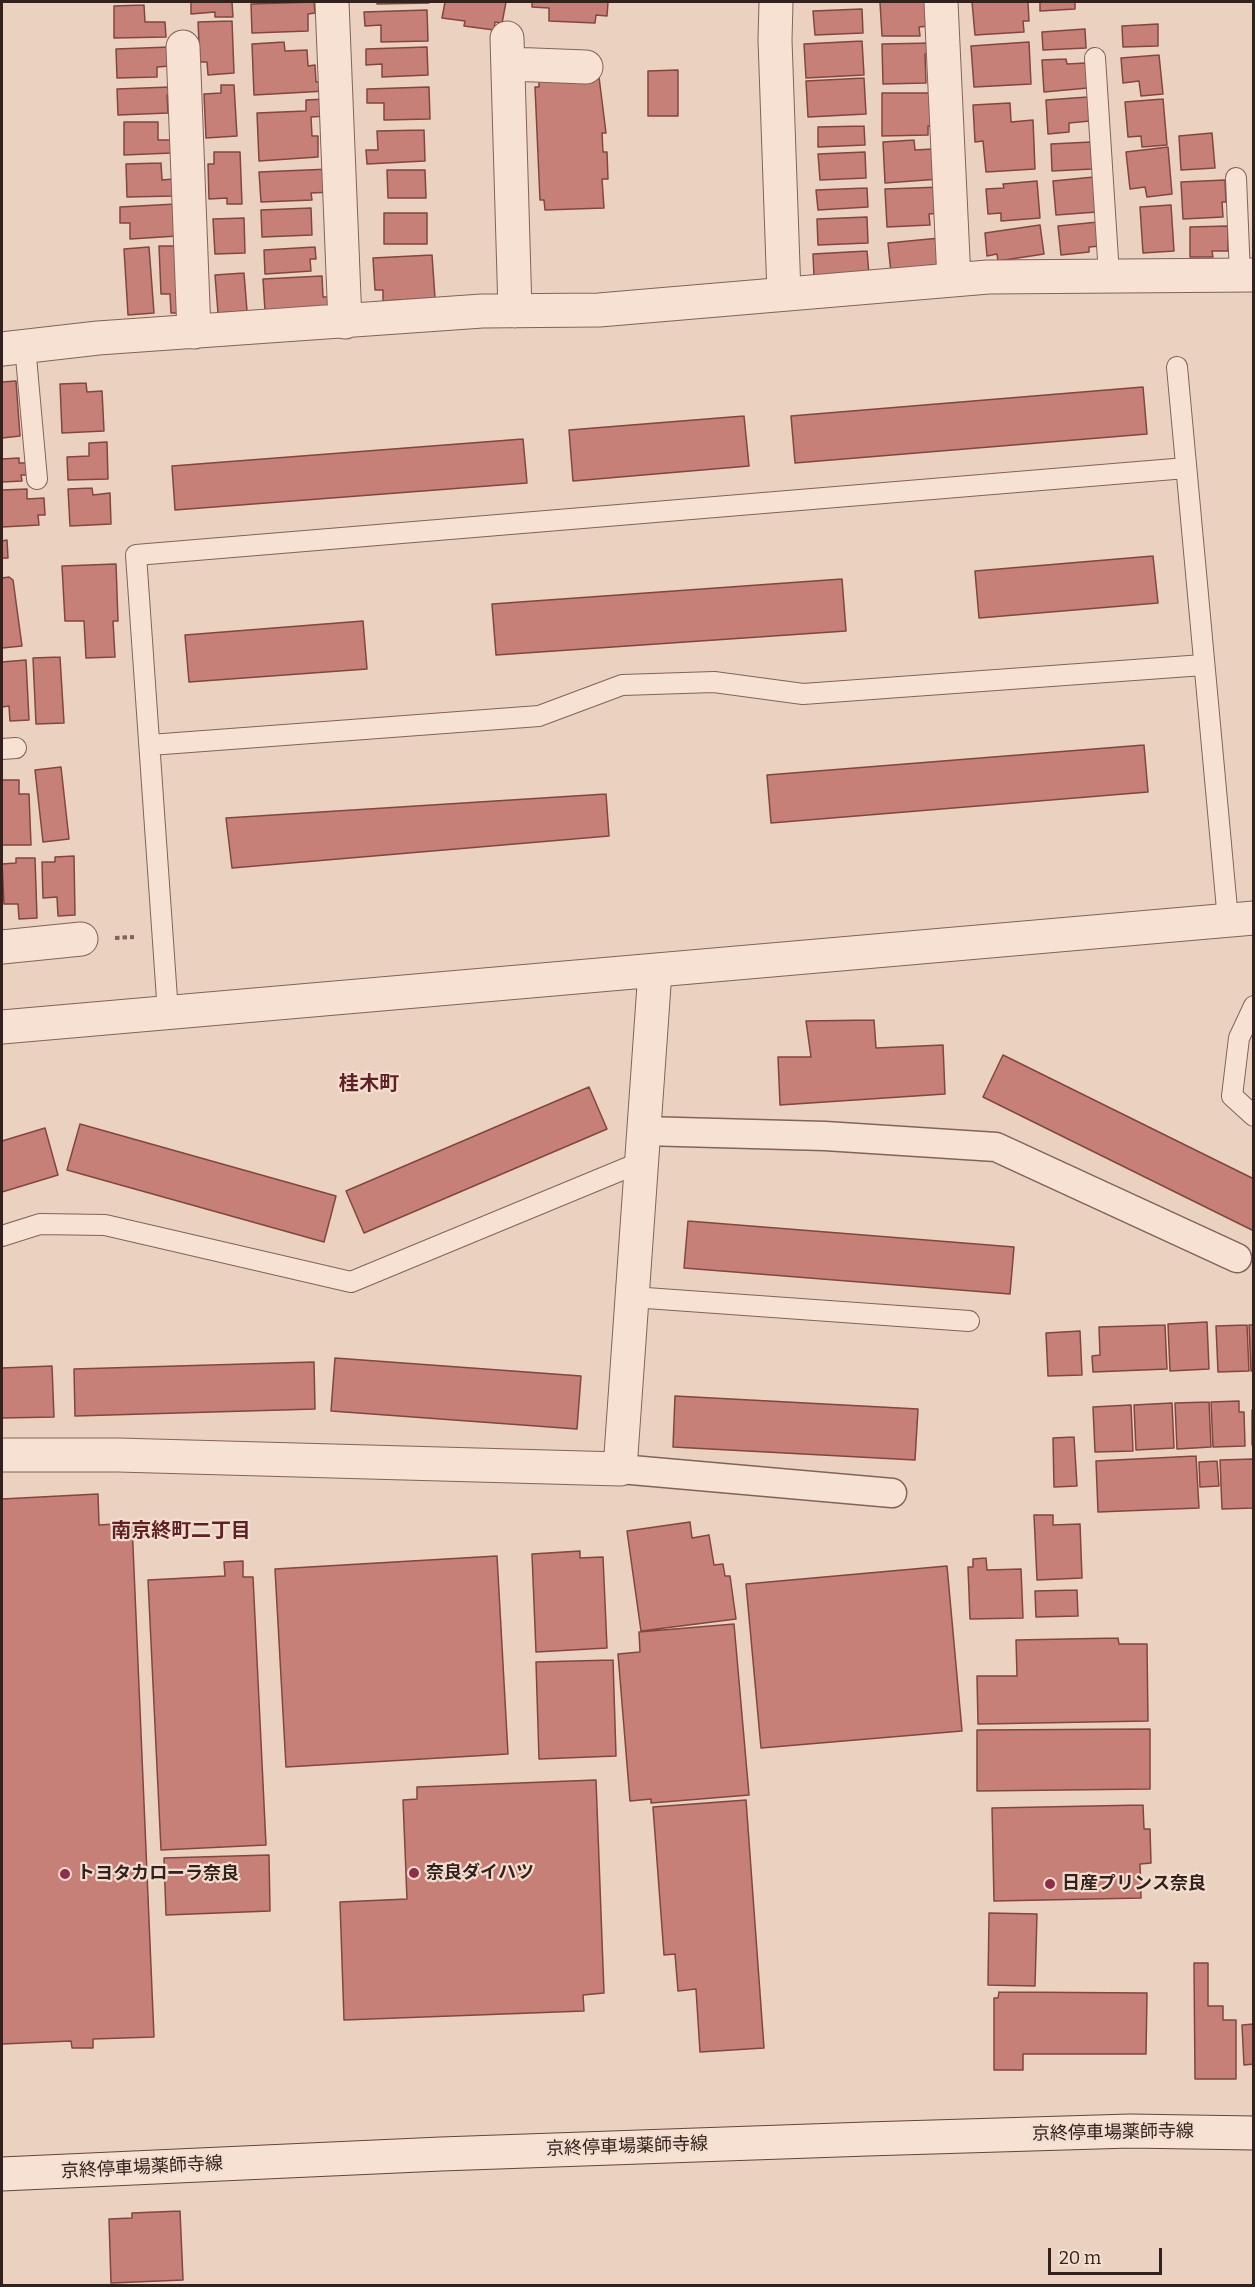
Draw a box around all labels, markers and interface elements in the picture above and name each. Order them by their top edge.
district label: 桂木町 [339,1072,399,1096]
district label: 南京終町二丁目 [111,1519,251,1543]
place label: 奈良ダイハツ [426,1862,534,1884]
place label: トヨタカローラ奈良 [77,1863,239,1885]
marker: 奈良ダイハツ [407,1866,421,1880]
marker: トヨタカローラ奈良 [58,1867,72,1881]
place label: 日産プリンス奈良 [1062,1873,1206,1895]
marker: 日産プリンス奈良 [1043,1877,1057,1891]
street label: 京終停車場薬師寺線 [1032,2121,1194,2145]
street label: 京終停車場薬師寺線 [546,2133,708,2161]
street label: 京終停車場薬師寺線 [61,2153,223,2183]
scale bar [1051,2236,1165,2274]
text: 20 m [1059,2247,1101,2269]

